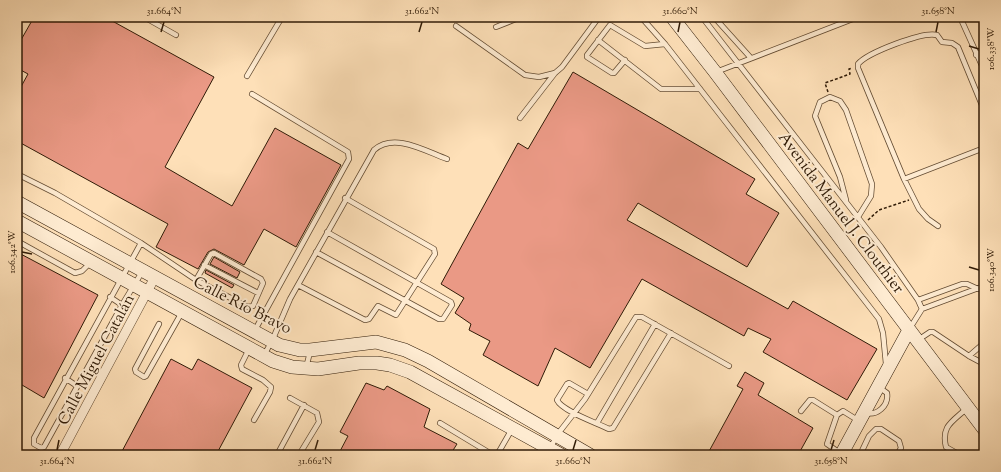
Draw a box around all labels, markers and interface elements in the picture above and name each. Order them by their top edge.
text: 31.664°N [146,4,182,19]
text: 31.662°N [405,4,439,19]
text: 31.660°N [662,4,698,19]
text: 31.658°N [921,4,955,19]
text: 106.338°W [984,28,999,70]
street label: Avenida Manuel J. Clouthier [772,128,909,299]
text: 106.342°W [5,230,20,274]
text: 106.340°W [984,248,999,292]
street label: Calle Río Bravo [189,272,295,341]
street label: Calle Miguel Catalán [53,290,142,430]
text: 31.664°N [39,454,75,469]
text: 31.662°N [298,454,332,469]
text: 31.660°N [555,454,591,469]
text: 31.658°N [814,454,848,469]

